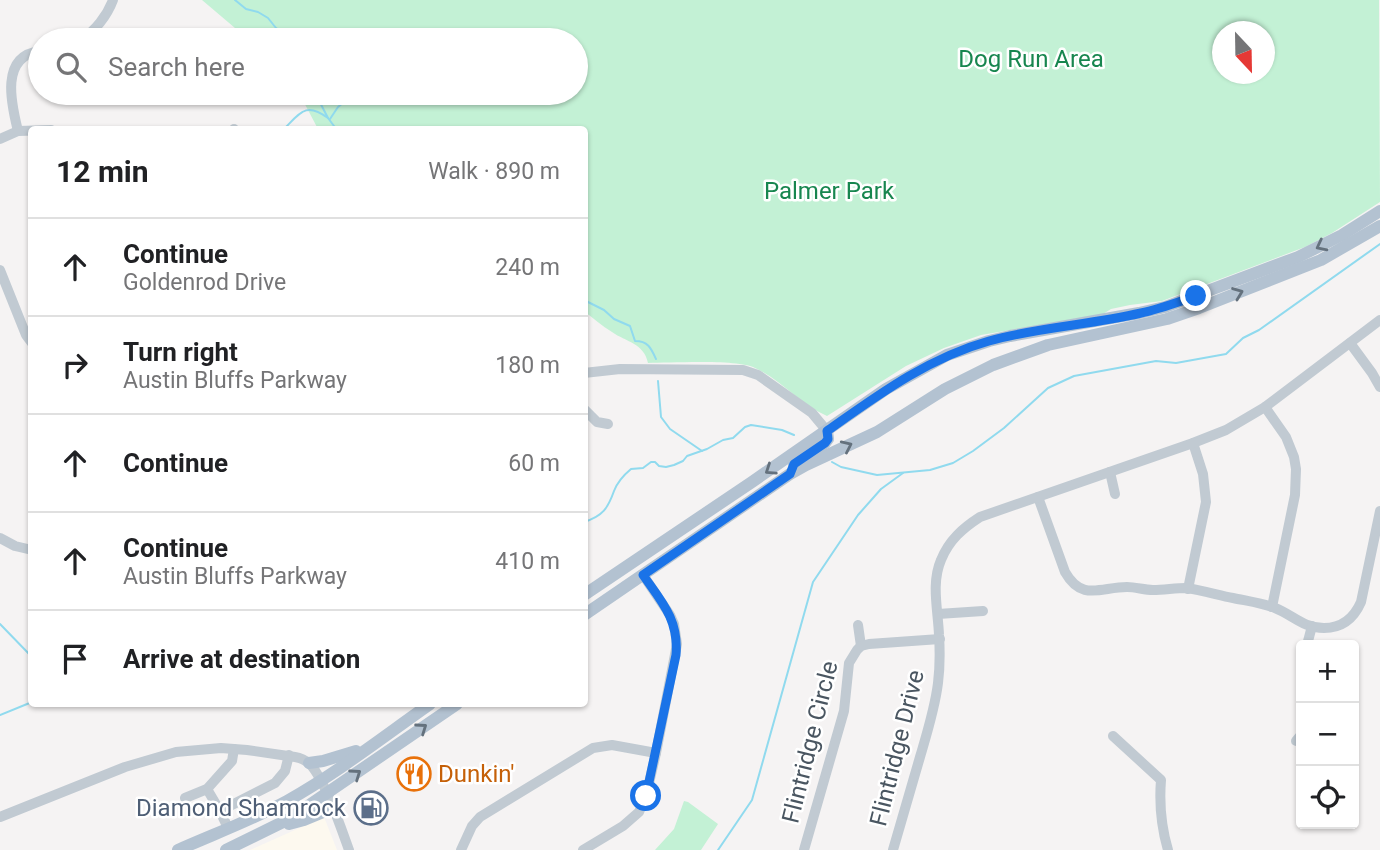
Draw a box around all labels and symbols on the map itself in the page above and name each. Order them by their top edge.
north arrow [1212,21,1275,84]
park label: Dog Run Area [958,45,1104,73]
park label: Palmer Park [764,177,895,205]
one-way arrow [1316,237,1328,251]
route end [1180,280,1211,311]
one-way arrow [1232,287,1244,301]
one-way arrow [840,440,852,454]
one-way arrow [765,462,778,475]
street label: Flintridge Circle [776,658,844,826]
street label: Flintridge Drive [864,667,930,829]
one-way arrow [414,724,427,736]
restaurant icon: Dunkin' [395,755,433,793]
place label: Dunkin' [438,760,514,788]
one-way arrow [348,770,361,782]
route start [630,780,661,811]
fuel station icon: Diamond Shamrock [352,789,390,827]
place label: Diamond Shamrock [136,794,347,822]

